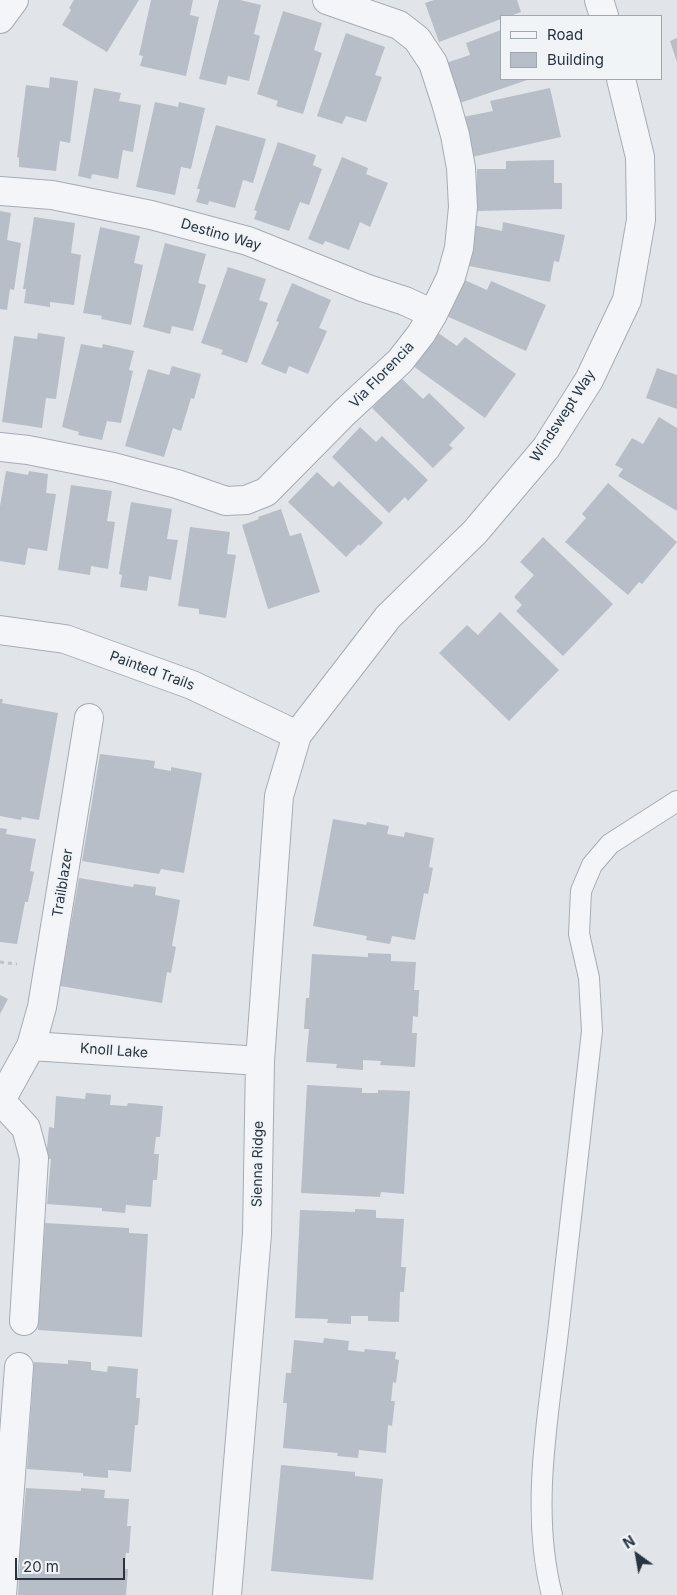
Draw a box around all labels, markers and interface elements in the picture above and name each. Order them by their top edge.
legend [500,15,662,80]
text: Road [547,25,583,44]
text: Building [547,50,604,69]
street label: Destino Way [179,216,263,254]
street label: Via Florencia [346,338,418,412]
street label: Windswept Way [527,367,599,465]
street label: Painted Trails [107,648,197,694]
street label: Trailblazer [49,848,77,918]
street label: Knoll Lake [79,1040,149,1062]
street label: Sienna Ridge [249,1121,267,1207]
north arrow [612,1530,662,1580]
text: N [620,1532,638,1552]
scale bar [18,1548,128,1580]
text: 20 m [23,1557,59,1576]

